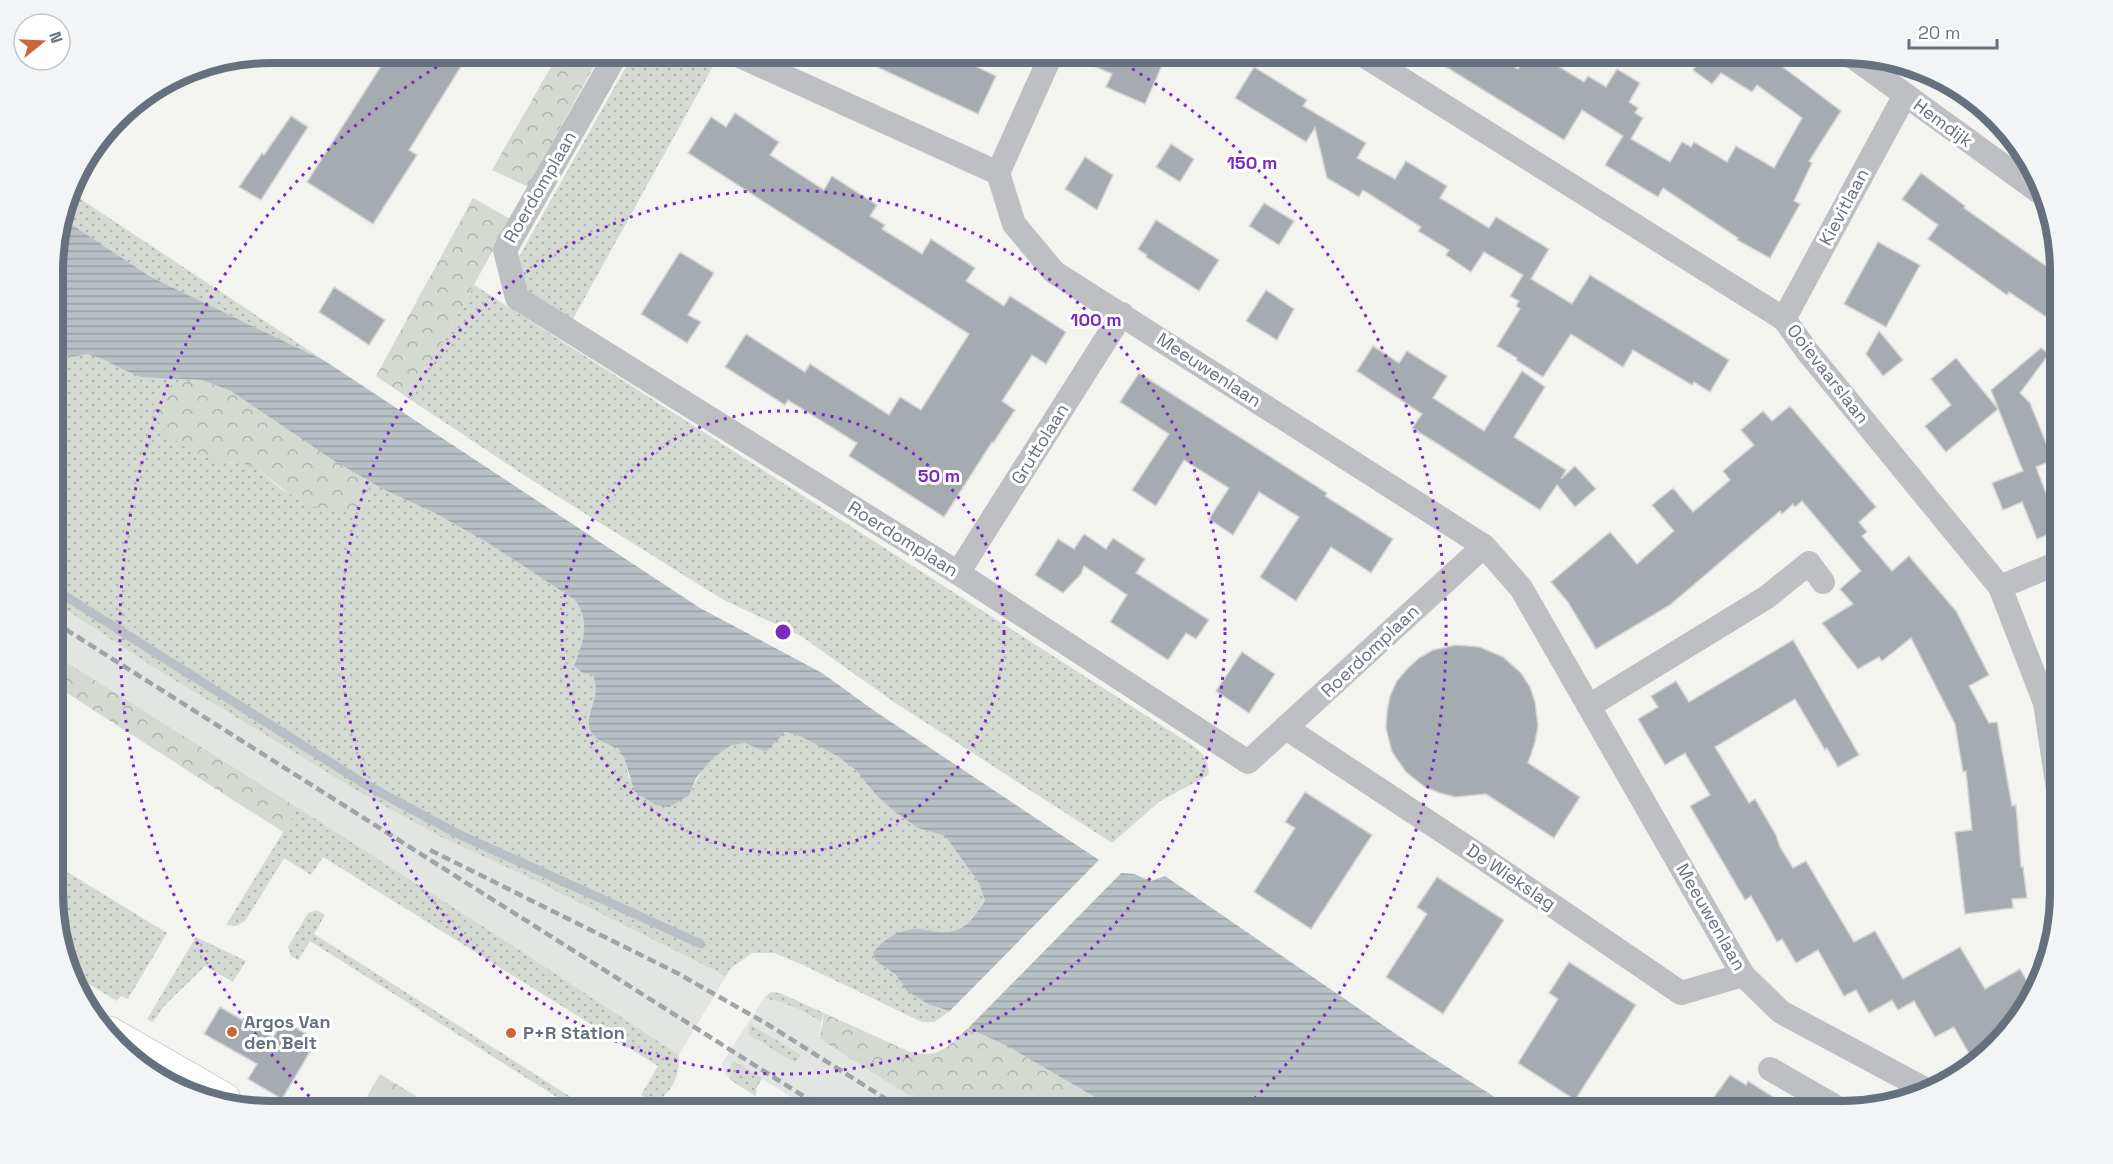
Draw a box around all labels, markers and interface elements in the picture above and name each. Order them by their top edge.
north arrow [12,12,72,72]
scale bar [1909,12,1998,50]
text: 20 m [1918,21,1961,44]
text: N [44,29,67,46]
street label: Hemdijk [1909,93,1978,152]
street label: Roerdomplaan [498,127,581,247]
text: 150 m [1227,151,1277,174]
street label: Kievitlaan [1814,164,1873,249]
text: 100 m [1070,308,1122,331]
street label: Ooievaarslaan [1782,319,1874,428]
street label: Meeuwenlaan [1153,327,1266,412]
street label: Gruttolaan [1006,399,1073,488]
text: 50 m [918,464,960,487]
street label: Roerdomplaan [844,496,963,582]
street label: Roerdomplaan [1316,599,1423,702]
centre of rings [773,622,793,642]
street label: De Wiekslag [1462,838,1560,915]
street label: Meeuwenlaan [1671,859,1751,974]
place label: Argos Van den Belt [244,1010,331,1054]
place label: P+R Station [523,1021,625,1044]
marker: Argos Van den Belt [225,1025,239,1039]
marker: P+R Station [504,1026,518,1040]

